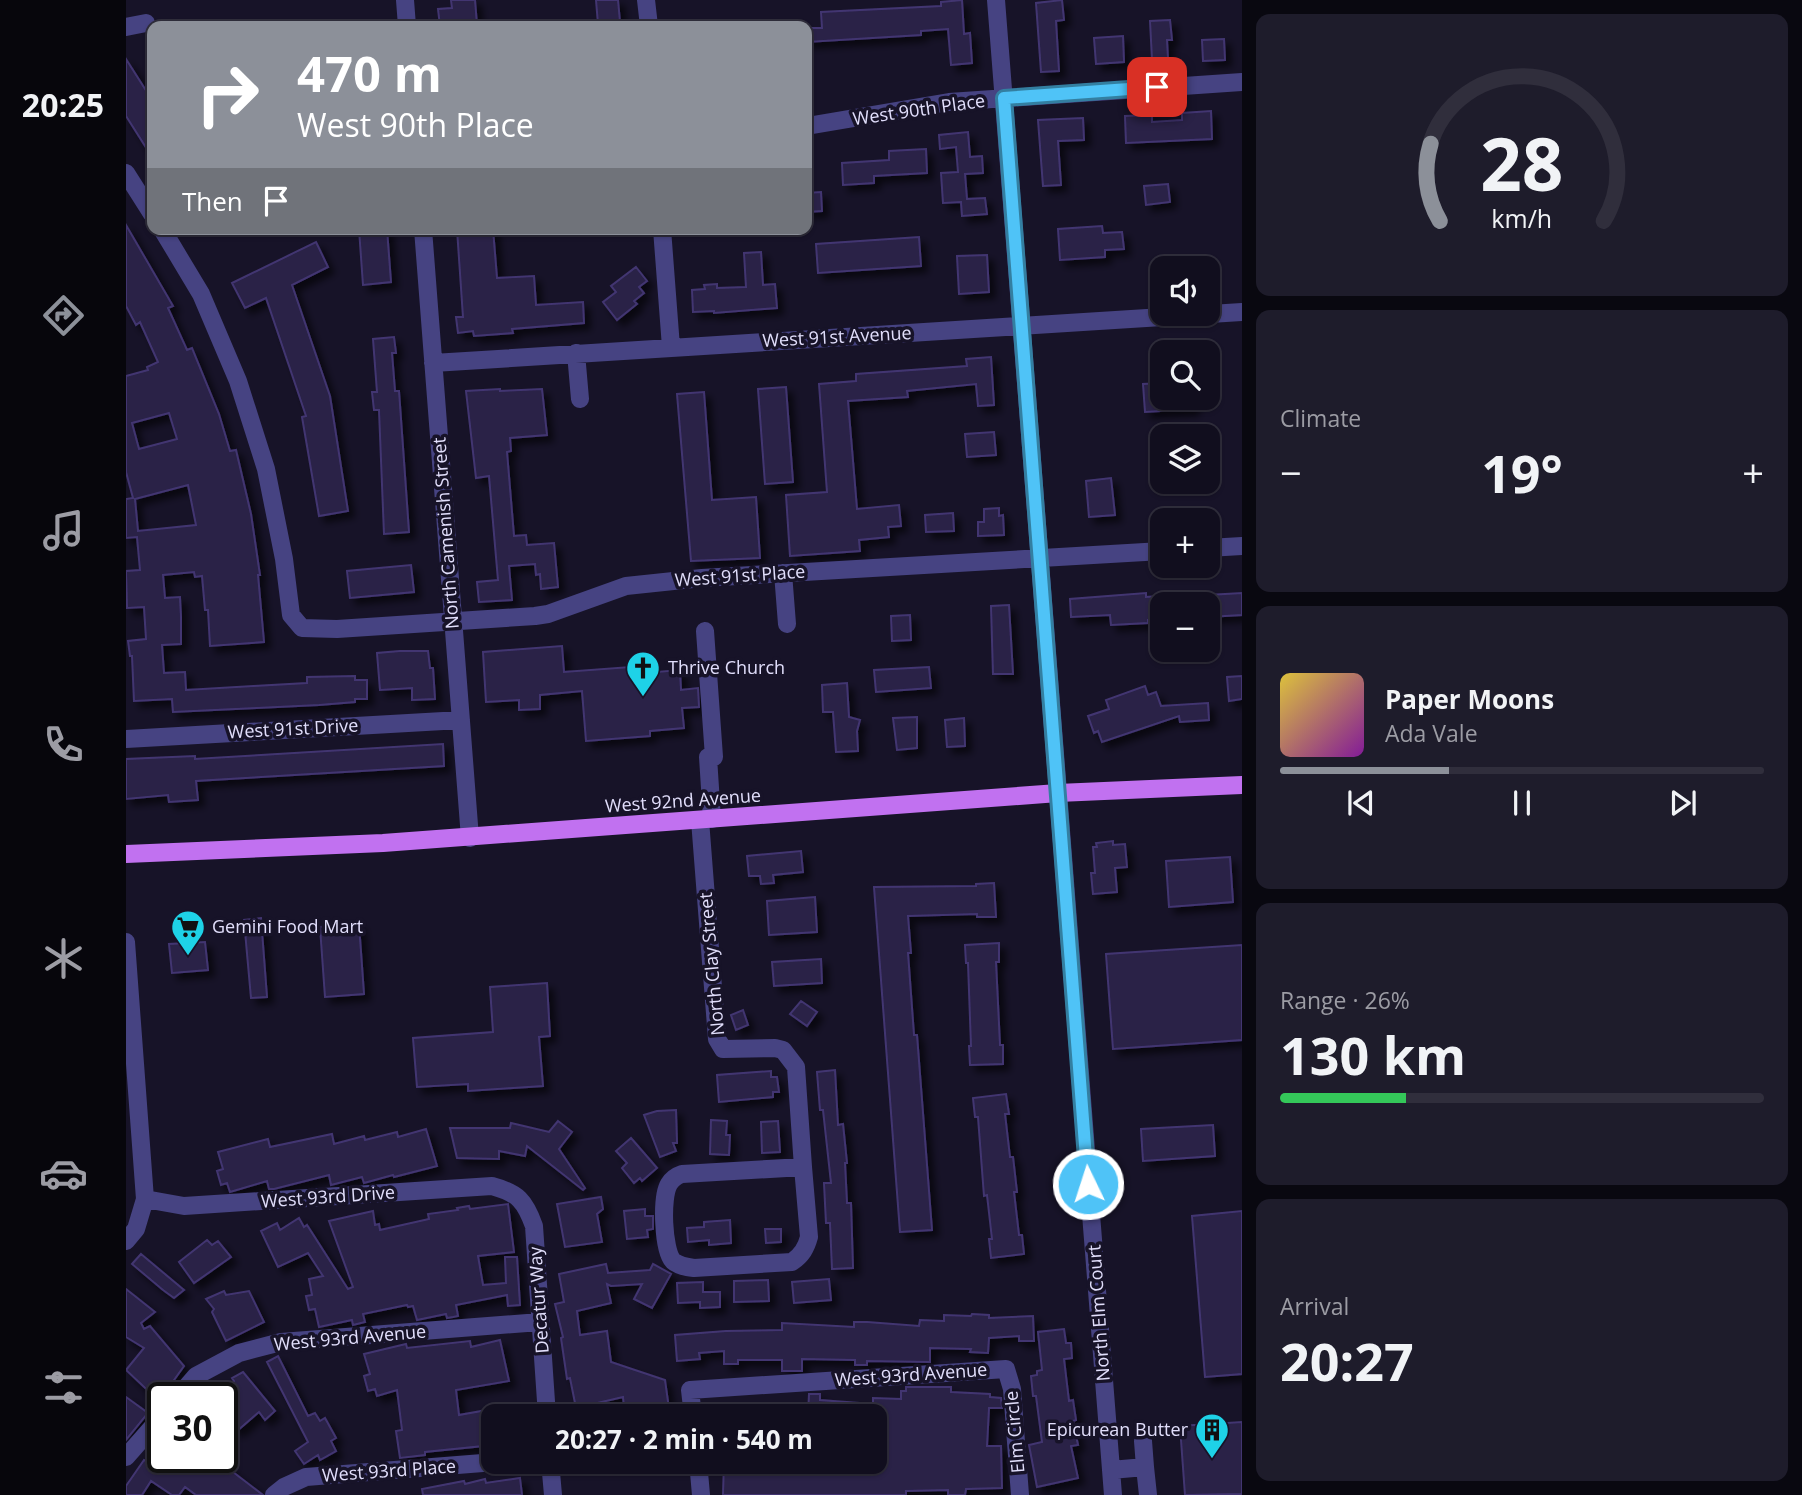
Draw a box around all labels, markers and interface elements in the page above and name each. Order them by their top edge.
text: 470 m [297,40,442,106]
icon: right [182,49,273,140]
pin [1127,57,1187,117]
icon: arrive [1138,68,1176,106]
text: 20:25 [22,83,104,126]
street label: West 90th Place [851,88,986,130]
text: West 90th Place [297,103,534,146]
text: 28 [1480,113,1564,212]
icon: arrive [257,182,295,220]
text: Then [182,183,243,219]
text: km/h [1492,201,1552,235]
map controls [1150,256,1220,662]
button: sound [1150,256,1220,326]
icon: directions [39,291,88,340]
street label: West 91st Avenue [762,320,912,352]
button: search [1150,340,1220,410]
text: Climate [1280,402,1361,434]
button: layers [1150,424,1220,494]
street label: North Camenish Street [426,436,464,630]
text: 19° [1481,437,1563,508]
text: − [1280,446,1302,498]
text: + [1742,446,1764,498]
icon: music [39,506,88,555]
button: + [1150,508,1220,578]
street label: West 91st Place [674,558,806,592]
button: − [1150,592,1220,662]
church icon: Thrive Church [624,649,662,698]
place label: Thrive Church [668,655,785,679]
text: Paper Moons [1385,681,1554,717]
street label: West 91st Drive [227,713,359,743]
text: Ada Vale [1385,717,1478,749]
icon: phone [39,720,88,769]
street label: West 92nd Avenue [604,783,762,817]
icon: previous [1342,784,1380,822]
icon: pause [1503,784,1541,822]
icon: next [1664,784,1702,822]
street label: North Clay Street [693,891,729,1037]
supermarket icon: Gemini Food Mart [169,908,207,957]
place label: Gemini Food Mart [212,914,363,938]
icon: climate [39,934,88,983]
text: Range · 26% [1280,984,1410,1016]
text: 130 km [1280,1019,1466,1090]
position arrow [1051,1147,1125,1221]
icon: car [39,1149,88,1198]
street label: West 93rd Drive [260,1179,396,1213]
street label: North Elm Court [1081,1244,1115,1382]
street label: Decatur Way [522,1245,554,1354]
text: Arrival [1280,1290,1349,1322]
street label: West 93rd Avenue [273,1318,427,1356]
text: 20:27 [1280,1325,1414,1396]
street label: West 93rd Avenue [834,1357,988,1391]
icon: filters [39,1363,88,1412]
speed limit sign: 30 [147,1382,238,1473]
street label: Elm Circle [998,1390,1030,1474]
building icon: Epicurean Butter [1193,1411,1231,1460]
place label: Epicurean Butter [1047,1417,1189,1441]
text: 20:27 · 2 min · 540 m [555,1421,813,1457]
street label: West 93rd Place [321,1453,457,1487]

